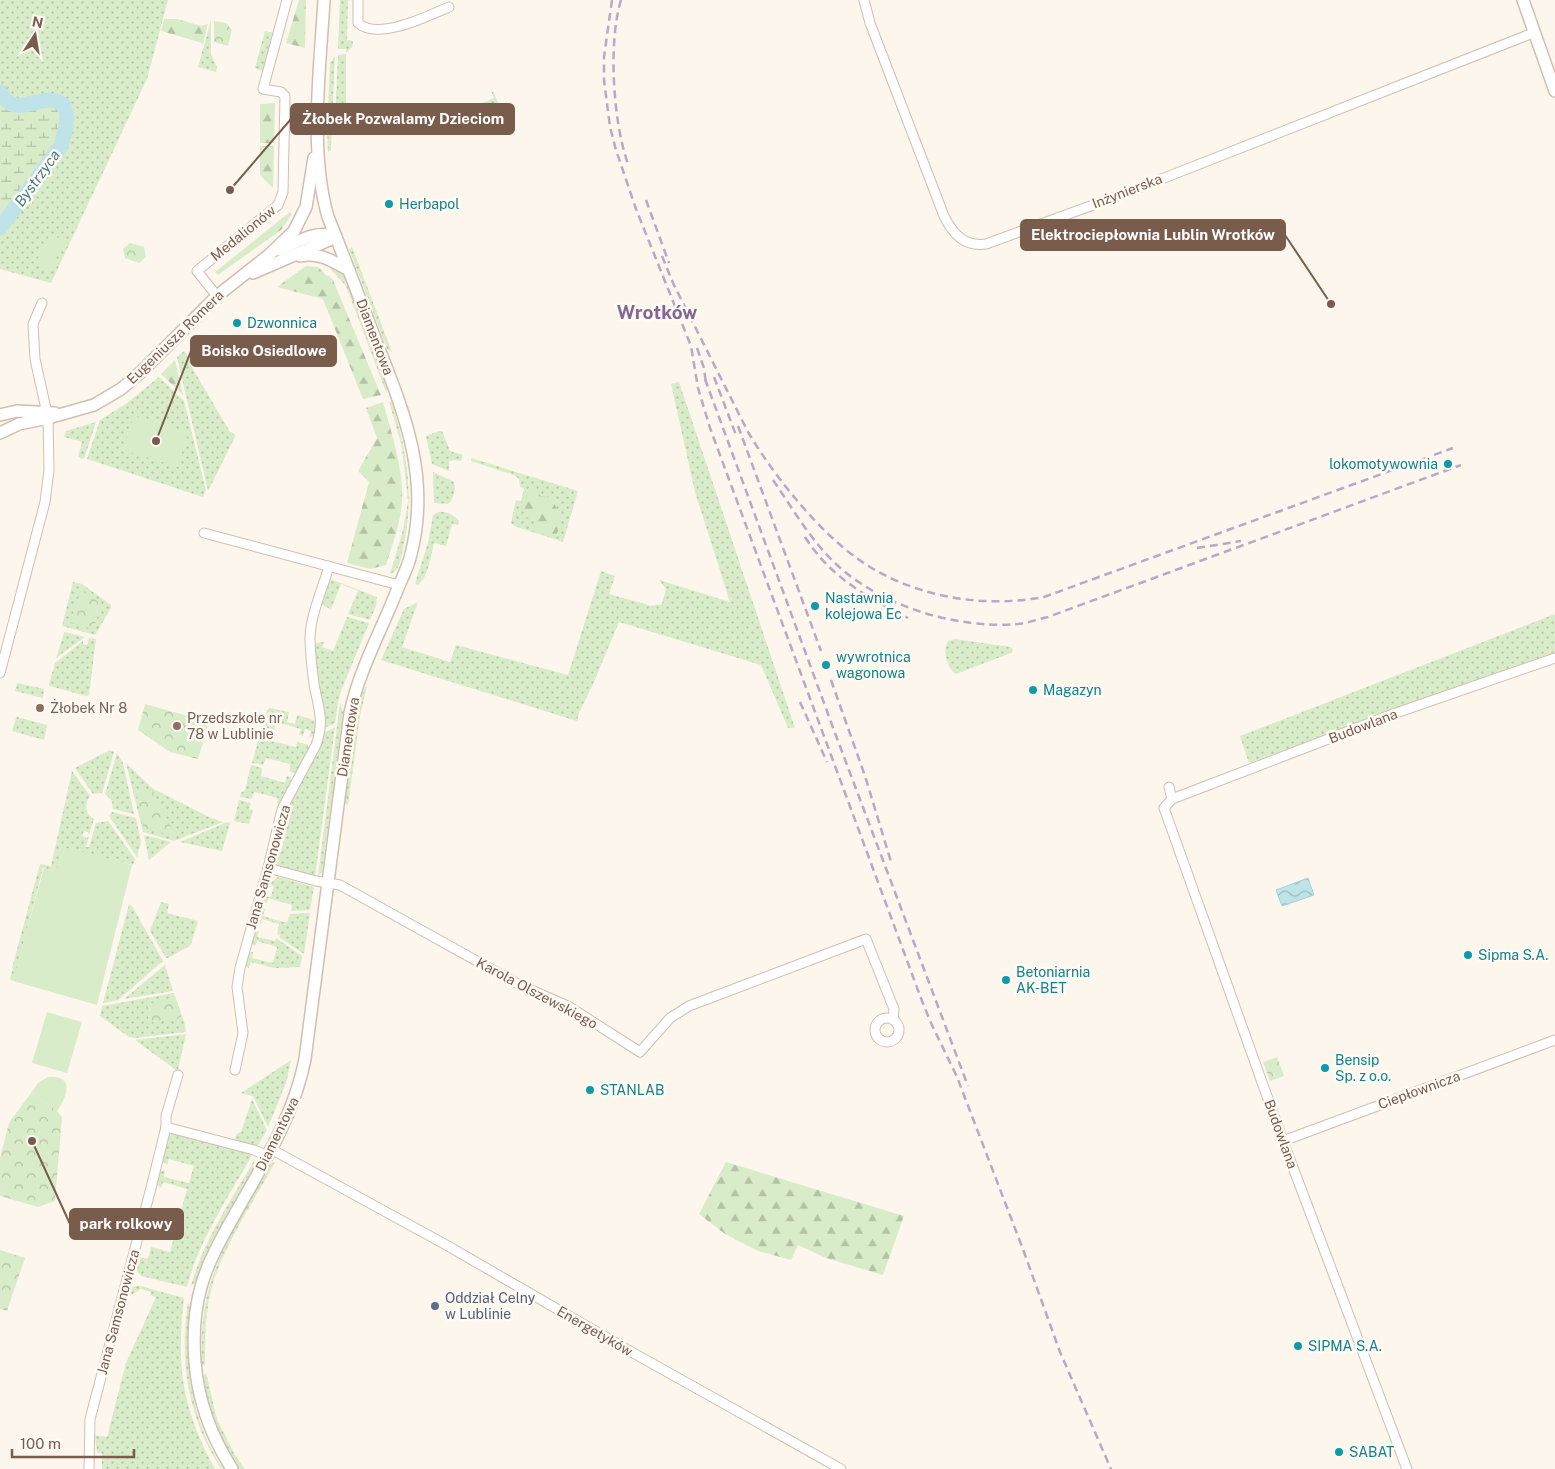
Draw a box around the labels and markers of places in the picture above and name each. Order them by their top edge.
callout: Żłobek Pozwalamy Dzieciom [291,104,514,134]
place label: Herbapol [399,196,460,212]
marker: Herbapol [383,198,395,210]
callout: Elektrociepłownia Lublin Wrotków [1021,220,1285,250]
place label: Dzwonnica [247,315,317,331]
marker: Dzwonnica [231,317,243,329]
callout: Boisko Osiedlowe [191,336,336,366]
place label: lokomotywownia [1329,456,1438,472]
marker: lokomotywownia [1442,458,1454,470]
place label: Nastawnia kolejowa Ec [825,590,902,622]
marker: Nastawnia kolejowa Ec [809,600,821,612]
place label: wywrotnica wagonowa [836,649,911,681]
marker: wywrotnica wagonowa [820,659,832,671]
place label: Magazyn [1043,682,1102,698]
marker: Magazyn [1027,684,1039,696]
place label: Żłobek Nr 8 [50,698,127,716]
marker: Żłobek Nr 8 [34,702,46,714]
place label: Przedszkole nr 78 w Lublinie [187,710,282,742]
marker: Przedszkole nr 78 w Lublinie [171,720,183,732]
place label: Sipma S.A. [1478,947,1548,963]
marker: Sipma S.A. [1462,949,1474,961]
place label: Betoniarnia AK-BET [1016,964,1090,996]
marker: Betoniarnia AK-BET [1000,974,1012,986]
place label: Bensip Sp. z o.o. [1335,1052,1391,1084]
marker: Bensip Sp. z o.o. [1319,1062,1331,1074]
place label: STANLAB [600,1082,664,1098]
marker: STANLAB [584,1084,596,1096]
callout: park rolkowy [70,1209,183,1239]
place label: Oddział Celny w Lublinie [445,1290,536,1322]
marker: Oddział Celny w Lublinie [429,1300,441,1312]
place label: SIPMA S.A. [1308,1338,1382,1354]
marker: SIPMA S.A. [1292,1340,1304,1352]
place label: SABAT [1349,1444,1394,1460]
marker: SABAT [1333,1446,1345,1458]

